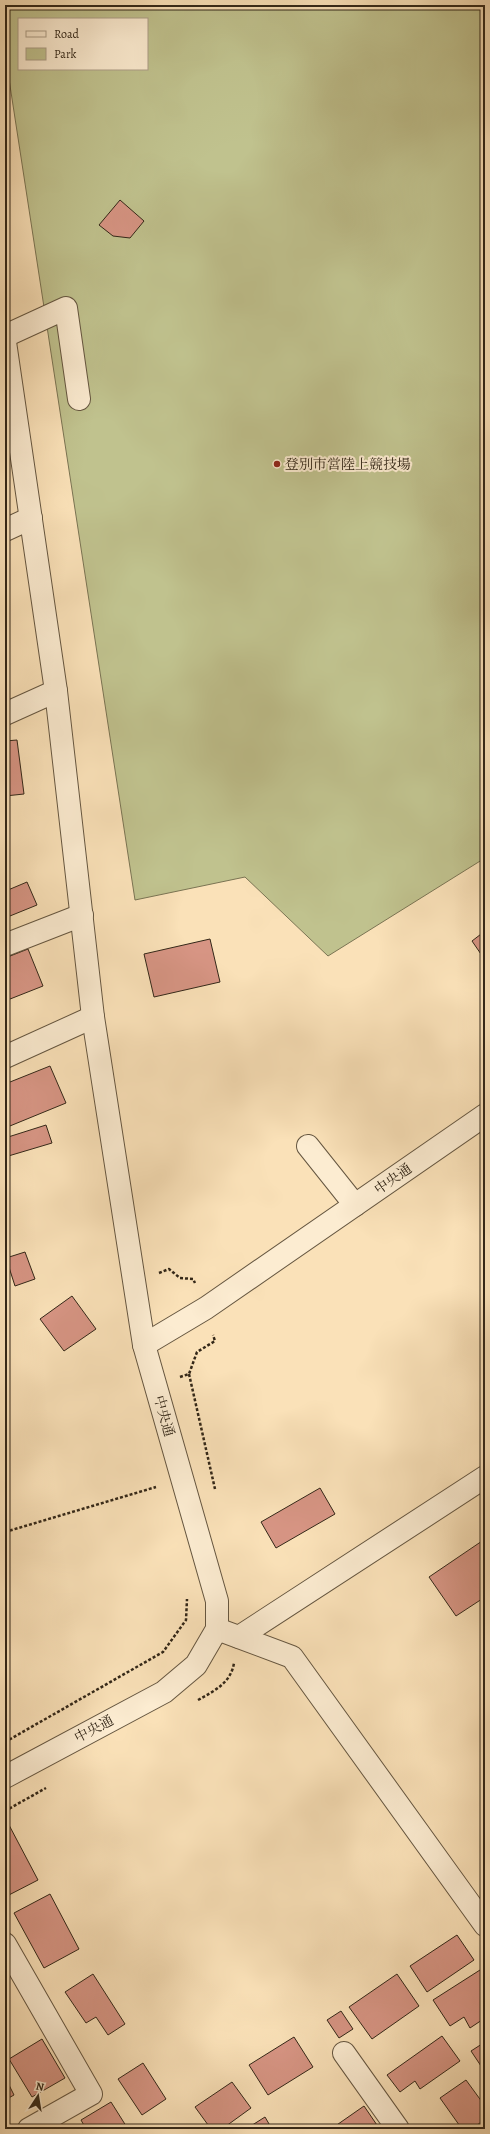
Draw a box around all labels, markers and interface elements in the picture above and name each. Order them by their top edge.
legend [18,18,148,70]
text: Road [54,26,80,42]
text: Park [54,46,77,62]
place label: 登別市営陸上競技場 [285,455,411,474]
marker: 登別市営陸上競技場 [272,459,282,469]
street label: 中央通 [370,1159,416,1199]
street label: 中央通 [149,1393,179,1439]
street label: 中央通 [71,1711,117,1747]
north arrow [18,2076,58,2116]
text: N [34,2079,45,2095]

